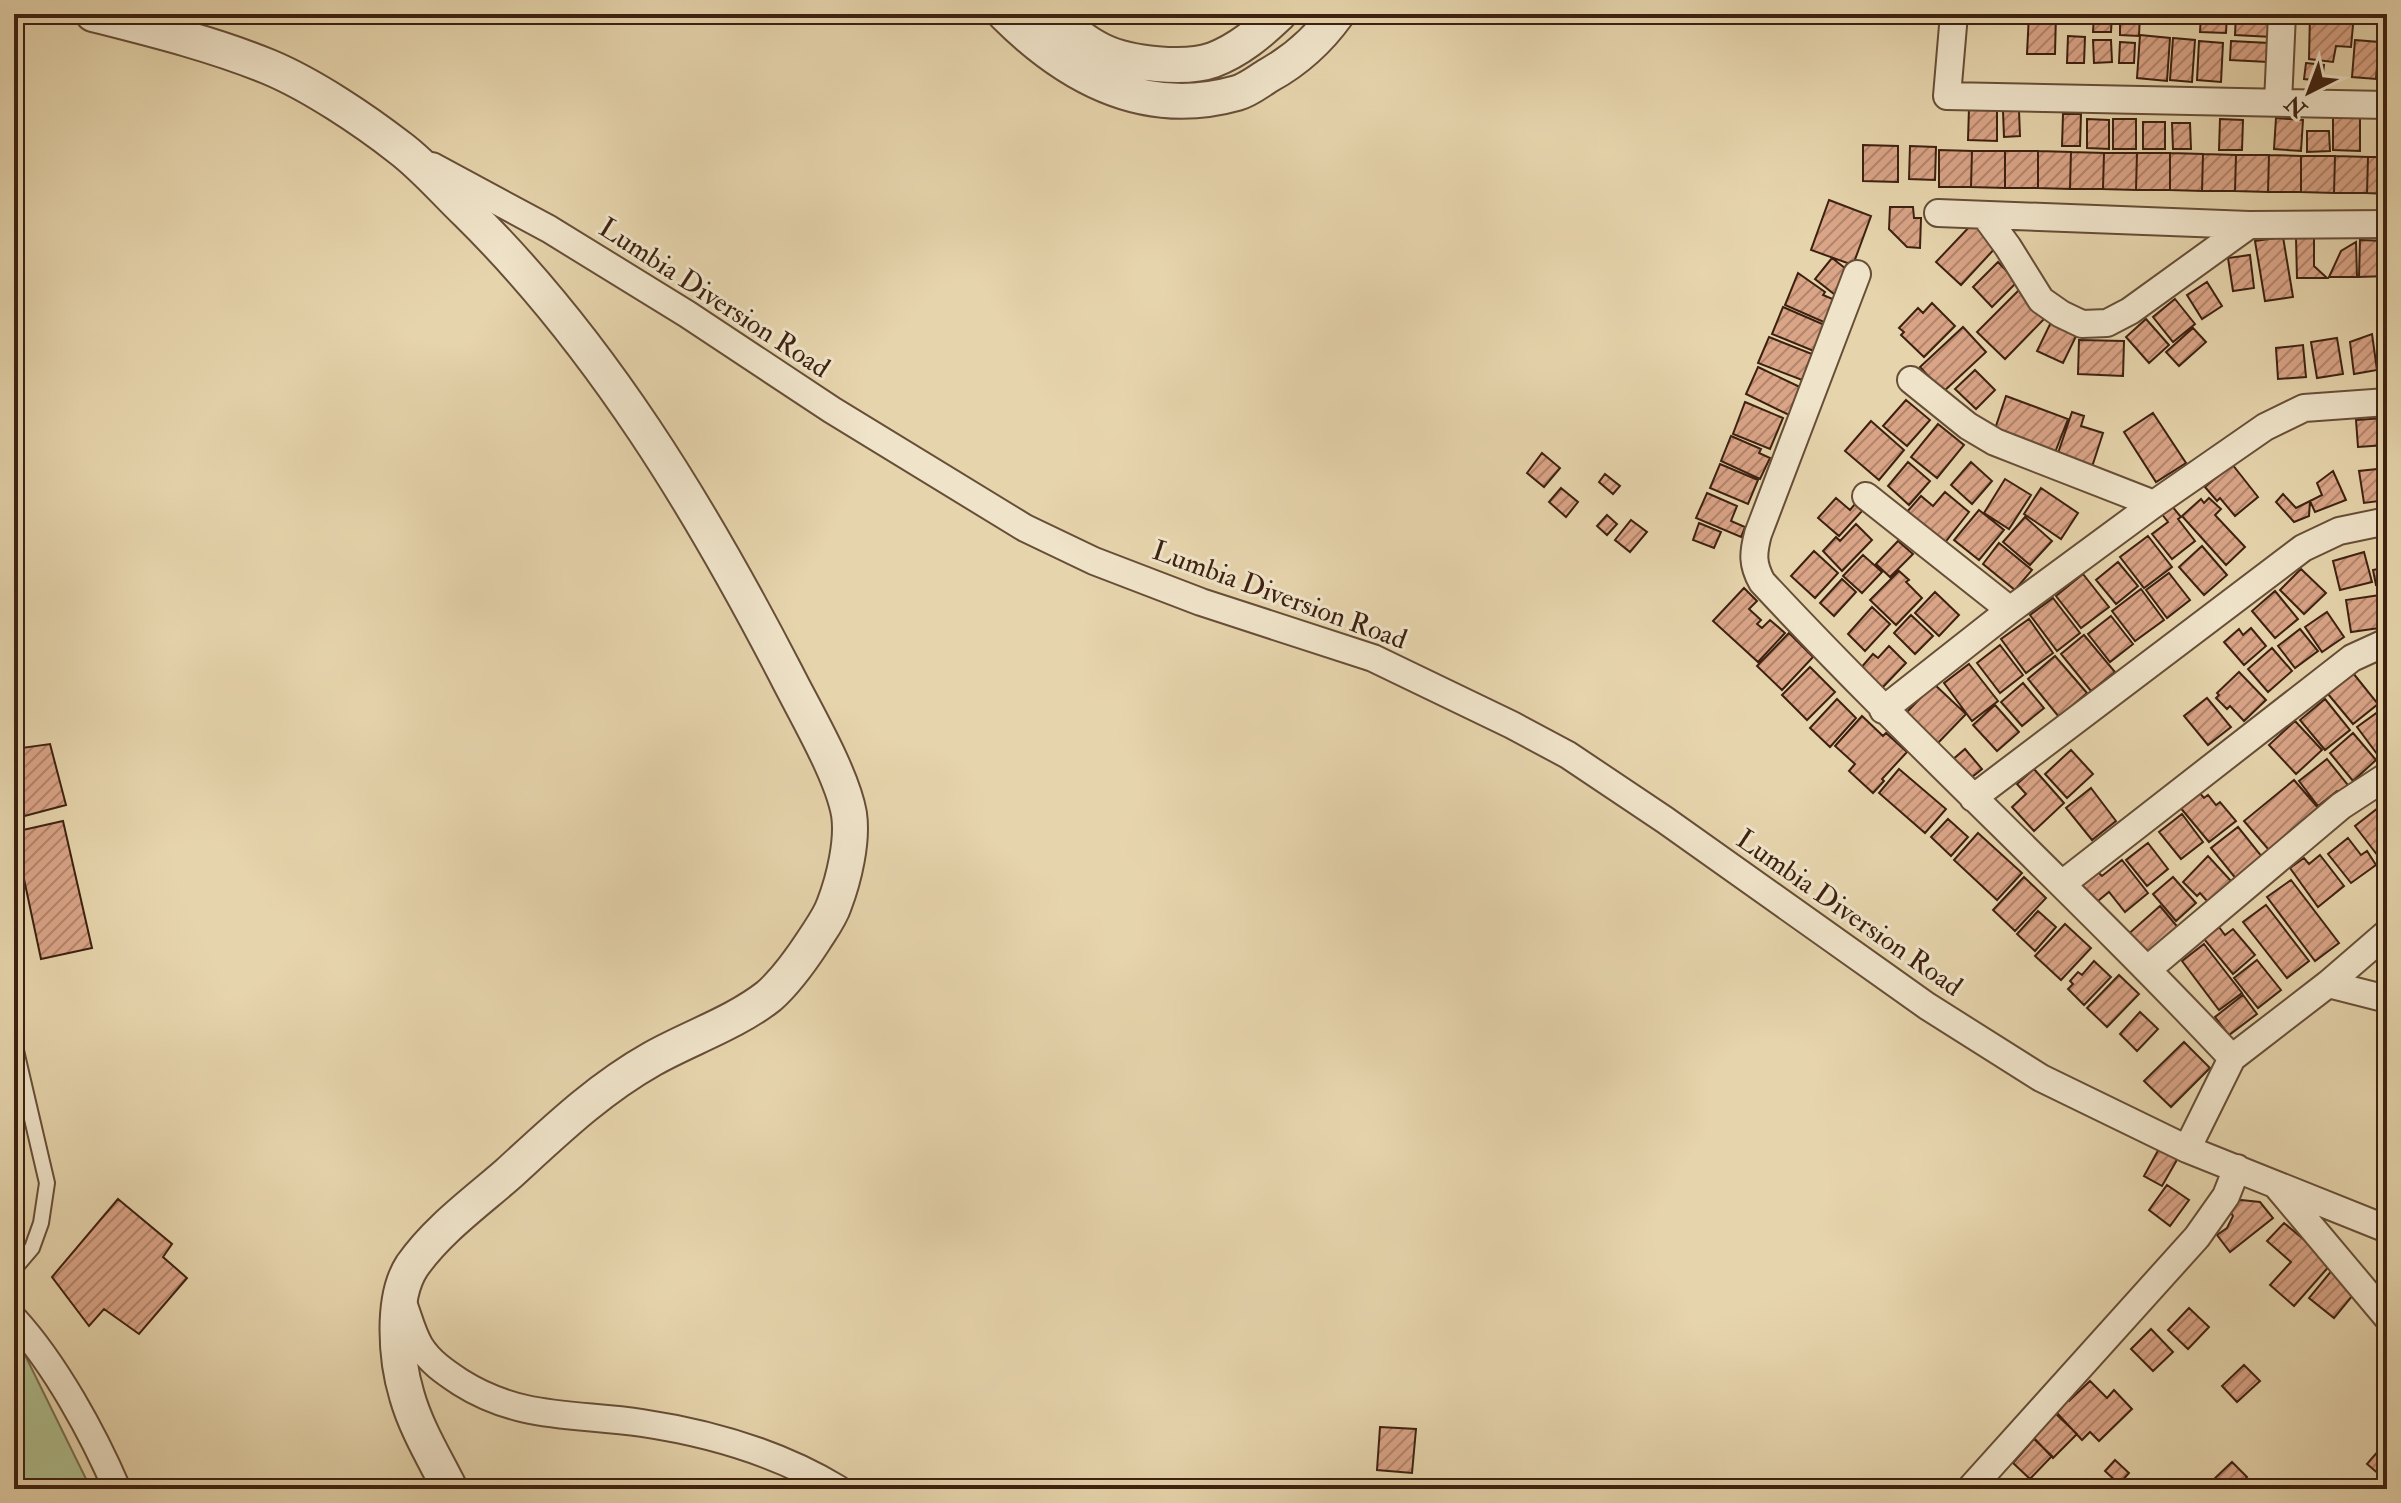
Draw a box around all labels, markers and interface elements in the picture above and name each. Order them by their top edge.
north arrow [2269,52,2349,132]
text: N [2279,89,2314,124]
street label: Lumbia Diversion Road [592,211,836,386]
street label: Lumbia Diversion Road [1147,533,1412,658]
street label: Lumbia Diversion Road [1729,822,1969,1005]

